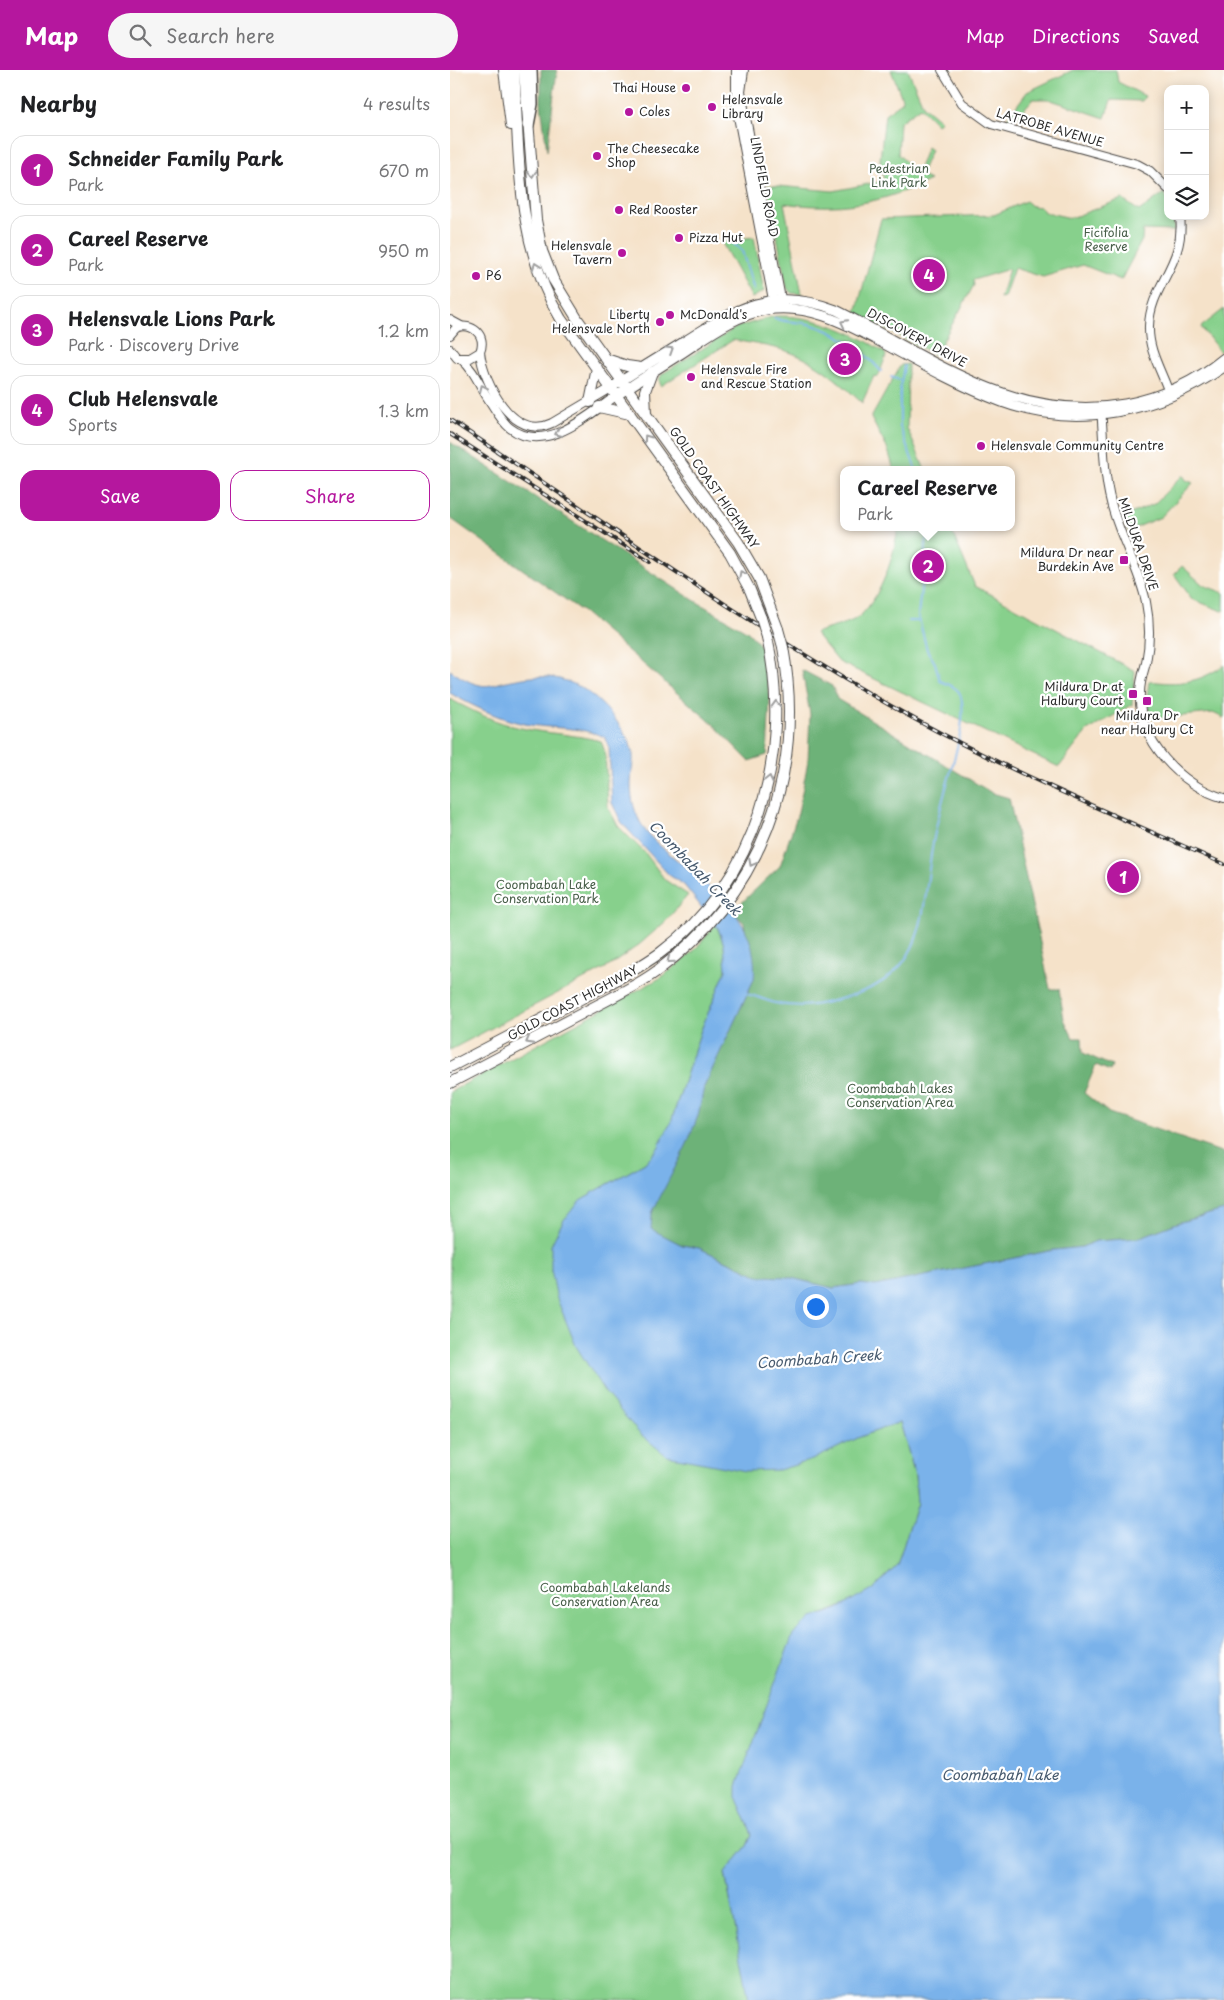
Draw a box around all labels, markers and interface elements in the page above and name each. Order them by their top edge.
search box [108,13,458,58]
text: Map [25,17,78,53]
icon: search [126,21,154,49]
text: Search here [166,21,275,49]
text: Map [966,22,1004,49]
text: Directions [1032,22,1120,49]
text: Saved [1148,22,1199,49]
place label: Thai House [612,78,676,96]
marker: Thai House [680,82,692,94]
map controls [1164,85,1209,220]
button: + [1164,85,1209,130]
text: Nearby [20,87,97,119]
place label: Helensvale Library [722,90,783,122]
text: 4 results [363,91,430,115]
marker: Helensvale Library [706,101,718,113]
place label: Coles [639,102,670,120]
street label: LATROBE AVENUE [994,103,1106,151]
marker: Coles [623,106,635,118]
button: − [1164,130,1209,175]
street label: LINDFIELD ROAD [746,135,784,239]
place label: The Cheesecake Shop [607,139,699,171]
text: Schneider Family Park [68,144,283,172]
marker: The Cheesecake Shop [591,150,603,162]
text: 1 [33,158,41,182]
text: 670 m [379,158,429,182]
park label: Pedestrian Link Park [869,159,929,191]
one-way arrow [526,170,537,178]
text: Park [68,172,104,196]
button: layers [1164,175,1209,220]
place label: Red Rooster [629,200,698,218]
marker: Red Rooster [613,204,625,216]
park label: Ficifolia Reserve [1083,223,1129,255]
text: Careel Reserve [68,224,208,252]
place label: Pizza Hut [689,228,743,246]
marker: Pizza Hut [673,232,685,244]
place label: Helensvale Tavern [551,236,612,268]
text: 2 [31,238,43,262]
text: 950 m [378,238,429,262]
marker: Helensvale Tavern [616,247,628,259]
text: Park [68,252,104,276]
pin: 4 [913,256,945,294]
one-way arrow [531,262,541,271]
place label: P6 [486,266,502,284]
marker: P6 [470,270,482,282]
street label: DISCOVERY DRIVE [864,303,970,371]
text: Helensvale Lions Park [68,304,275,332]
place label: Liberty Helensvale North [552,305,650,337]
place label: McDonald's [680,305,748,323]
marker: McDonald's [664,309,676,321]
marker: Liberty Helensvale North [654,316,666,328]
text: 3 [32,318,42,342]
text: 1.2 km [378,318,429,342]
one-way arrow [840,319,849,329]
text: Park · Discovery Drive [68,332,239,356]
pin: 3 [829,340,861,378]
one-way arrow [665,347,674,356]
place label: Helensvale Fire and Rescue Station [701,360,812,392]
marker: Helensvale Fire and Rescue Station [685,371,697,383]
text: Club Helensvale [68,384,218,412]
one-way arrow [479,384,489,393]
text: 4 [32,398,42,422]
text: 1.3 km [379,398,429,422]
text: Sports [68,412,117,436]
street label: GOLD COAST HIGHWAY [666,423,764,552]
one-way arrow [554,426,563,437]
one-way arrow [644,435,654,444]
place label: Helensvale Community Centre [991,436,1164,454]
marker: Helensvale Community Centre [975,440,987,452]
popup [840,466,1015,531]
button: Save [20,470,220,521]
button: Share [230,470,430,521]
text: Careel Reserve [857,473,998,501]
street label: MILDURA DRIVE [1115,495,1163,593]
text: Park [857,501,893,525]
place label: Mildura Dr near Burdekin Ave [1020,543,1114,575]
pin: 2 [912,547,944,585]
marker: Mildura Dr near Burdekin Ave [1118,554,1130,566]
one-way arrow [738,570,748,579]
place label: Mildura Dr at Halbury Court [1041,677,1123,709]
marker: Mildura Dr at Halbury Court [1127,688,1139,700]
marker: Mildura Dr near Halbury Ct [1141,695,1153,707]
one-way arrow [771,700,782,708]
place label: Mildura Dr near Halbury Ct [1101,706,1193,738]
one-way arrow [763,775,774,784]
water label: Coombabah Creek [644,815,747,921]
one-way arrow [748,857,758,866]
pin: 1 [1107,858,1139,896]
park label: Coombabah Lake Conservation Park [493,875,599,907]
one-way arrow [667,955,676,963]
street label: GOLD COAST HIGHWAY [504,960,641,1044]
one-way arrow [526,1035,535,1045]
park label: Coombabah Lakes Conservation Area [846,1079,954,1111]
your location [803,1294,829,1320]
water label: Coombabah Creek [756,1344,884,1373]
park label: Coombabah Lakelands Conservation Area [540,1578,671,1610]
water label: Coombabah Lake [941,1764,1060,1785]

